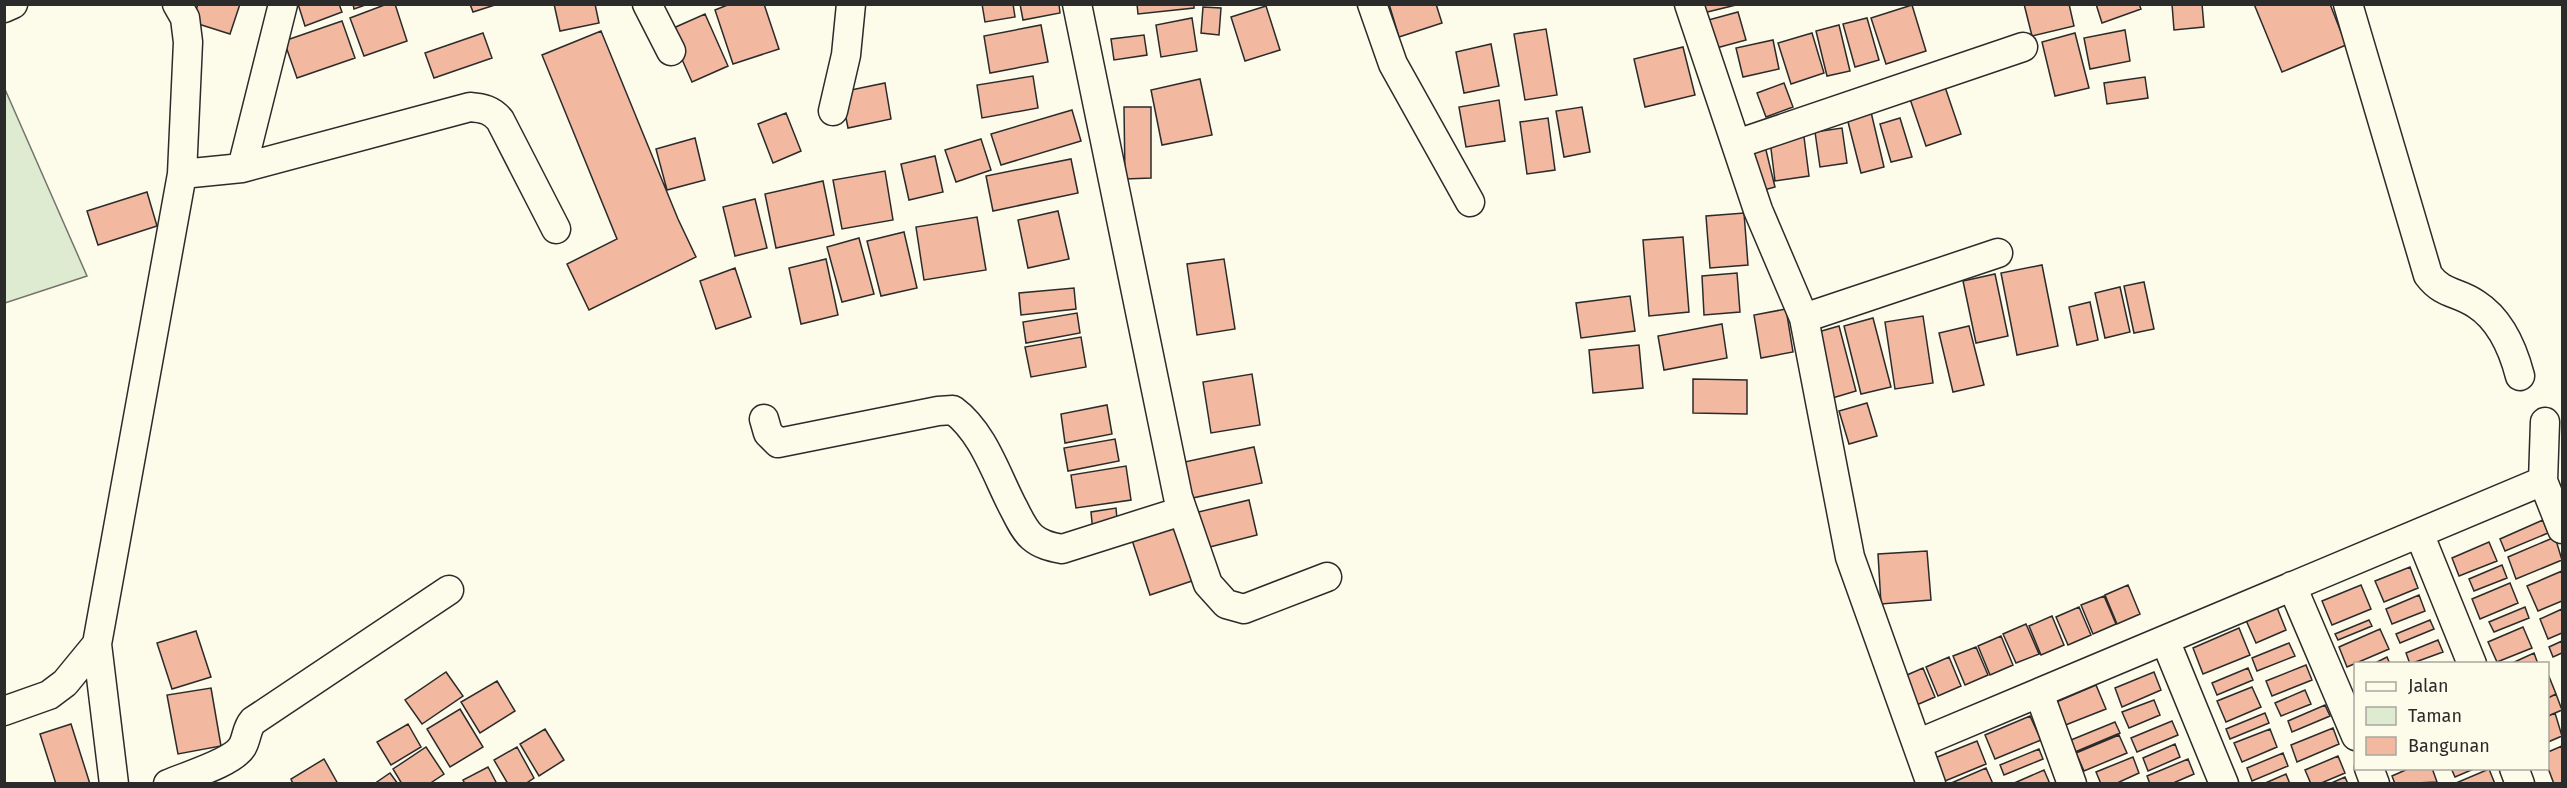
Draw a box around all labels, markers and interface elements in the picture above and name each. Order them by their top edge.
legend [2354,662,2549,770]
text: Jalan [2408,675,2449,697]
text: Taman [2408,705,2462,727]
text: Bangunan [2408,735,2490,757]

